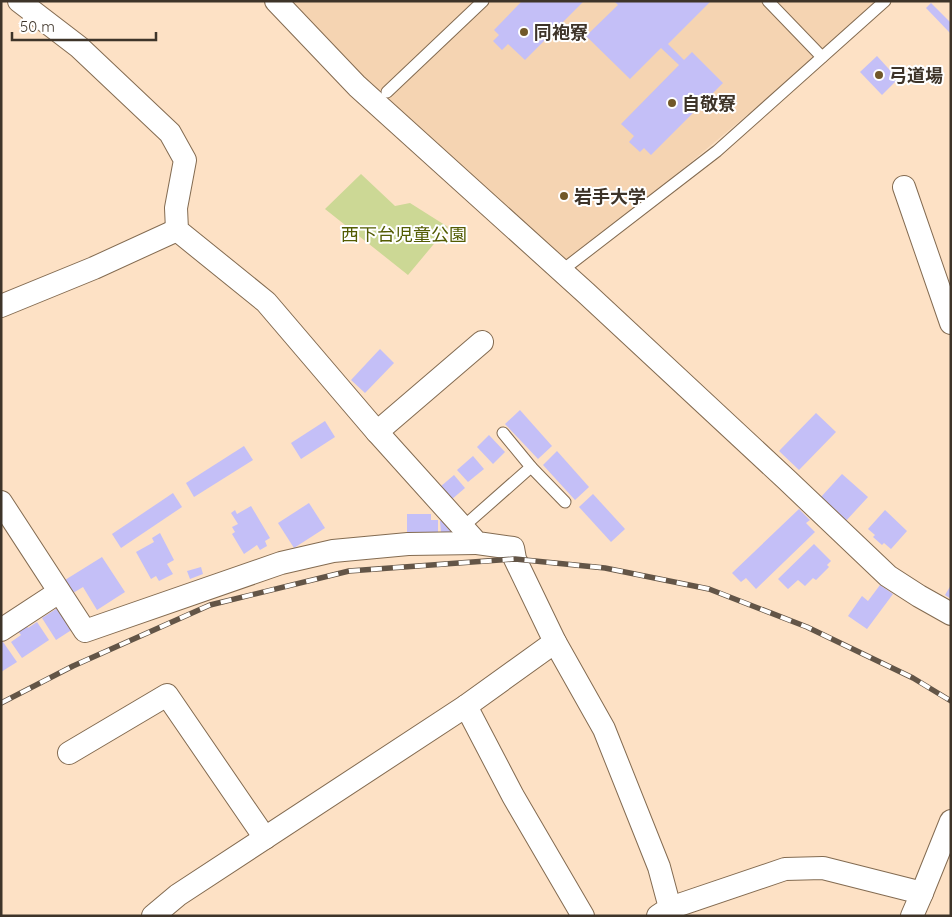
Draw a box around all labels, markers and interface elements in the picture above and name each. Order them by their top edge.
scale bar [12,10,156,42]
text: 50 m [20,17,55,36]
place label: 同袍寮 [534,21,588,44]
marker: 同袍寮 [518,26,530,38]
place label: 弓道場 [889,64,943,87]
marker: 弓道場 [873,69,885,81]
place label: 自敬寮 [682,92,736,115]
marker: 自敬寮 [666,97,678,109]
place label: 岩手大学 [574,185,646,208]
marker: 岩手大学 [558,190,570,202]
park label: 西下台児童公園 [341,223,467,246]

